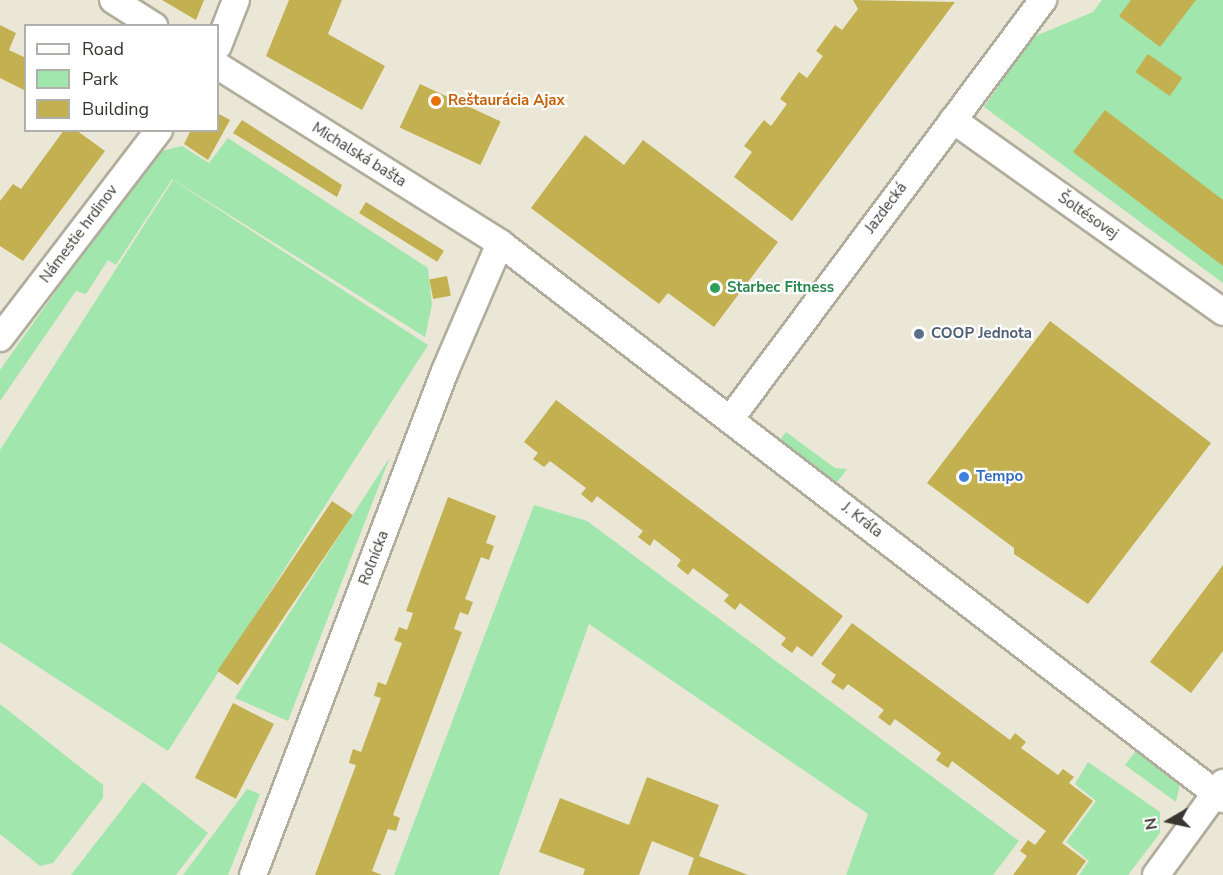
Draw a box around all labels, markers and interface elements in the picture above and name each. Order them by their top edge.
legend [24,24,219,132]
text: Road [82,37,124,61]
text: Park [82,67,118,91]
place label: Reštaurácia Ajax [448,92,565,110]
marker: Reštaurácia Ajax [429,94,443,108]
text: Building [82,97,149,121]
street label: Michalská bašta [309,119,409,191]
street label: Jazdecká [861,179,911,237]
street label: Námestie hrdinov [36,181,122,287]
street label: Šoltésovej [1054,189,1122,243]
place label: Starbec Fitness [727,279,834,297]
marker: Starbec Fitness [708,281,722,295]
place label: COOP Jednota [931,325,1032,343]
marker: COOP Jednota [912,327,926,341]
place label: Tempo [976,468,1023,486]
marker: Tempo [957,470,971,484]
street label: J. Kráľa [838,498,886,542]
street label: Roľnícka [355,528,393,588]
north arrow [1139,791,1199,851]
text: N [1139,816,1163,831]

